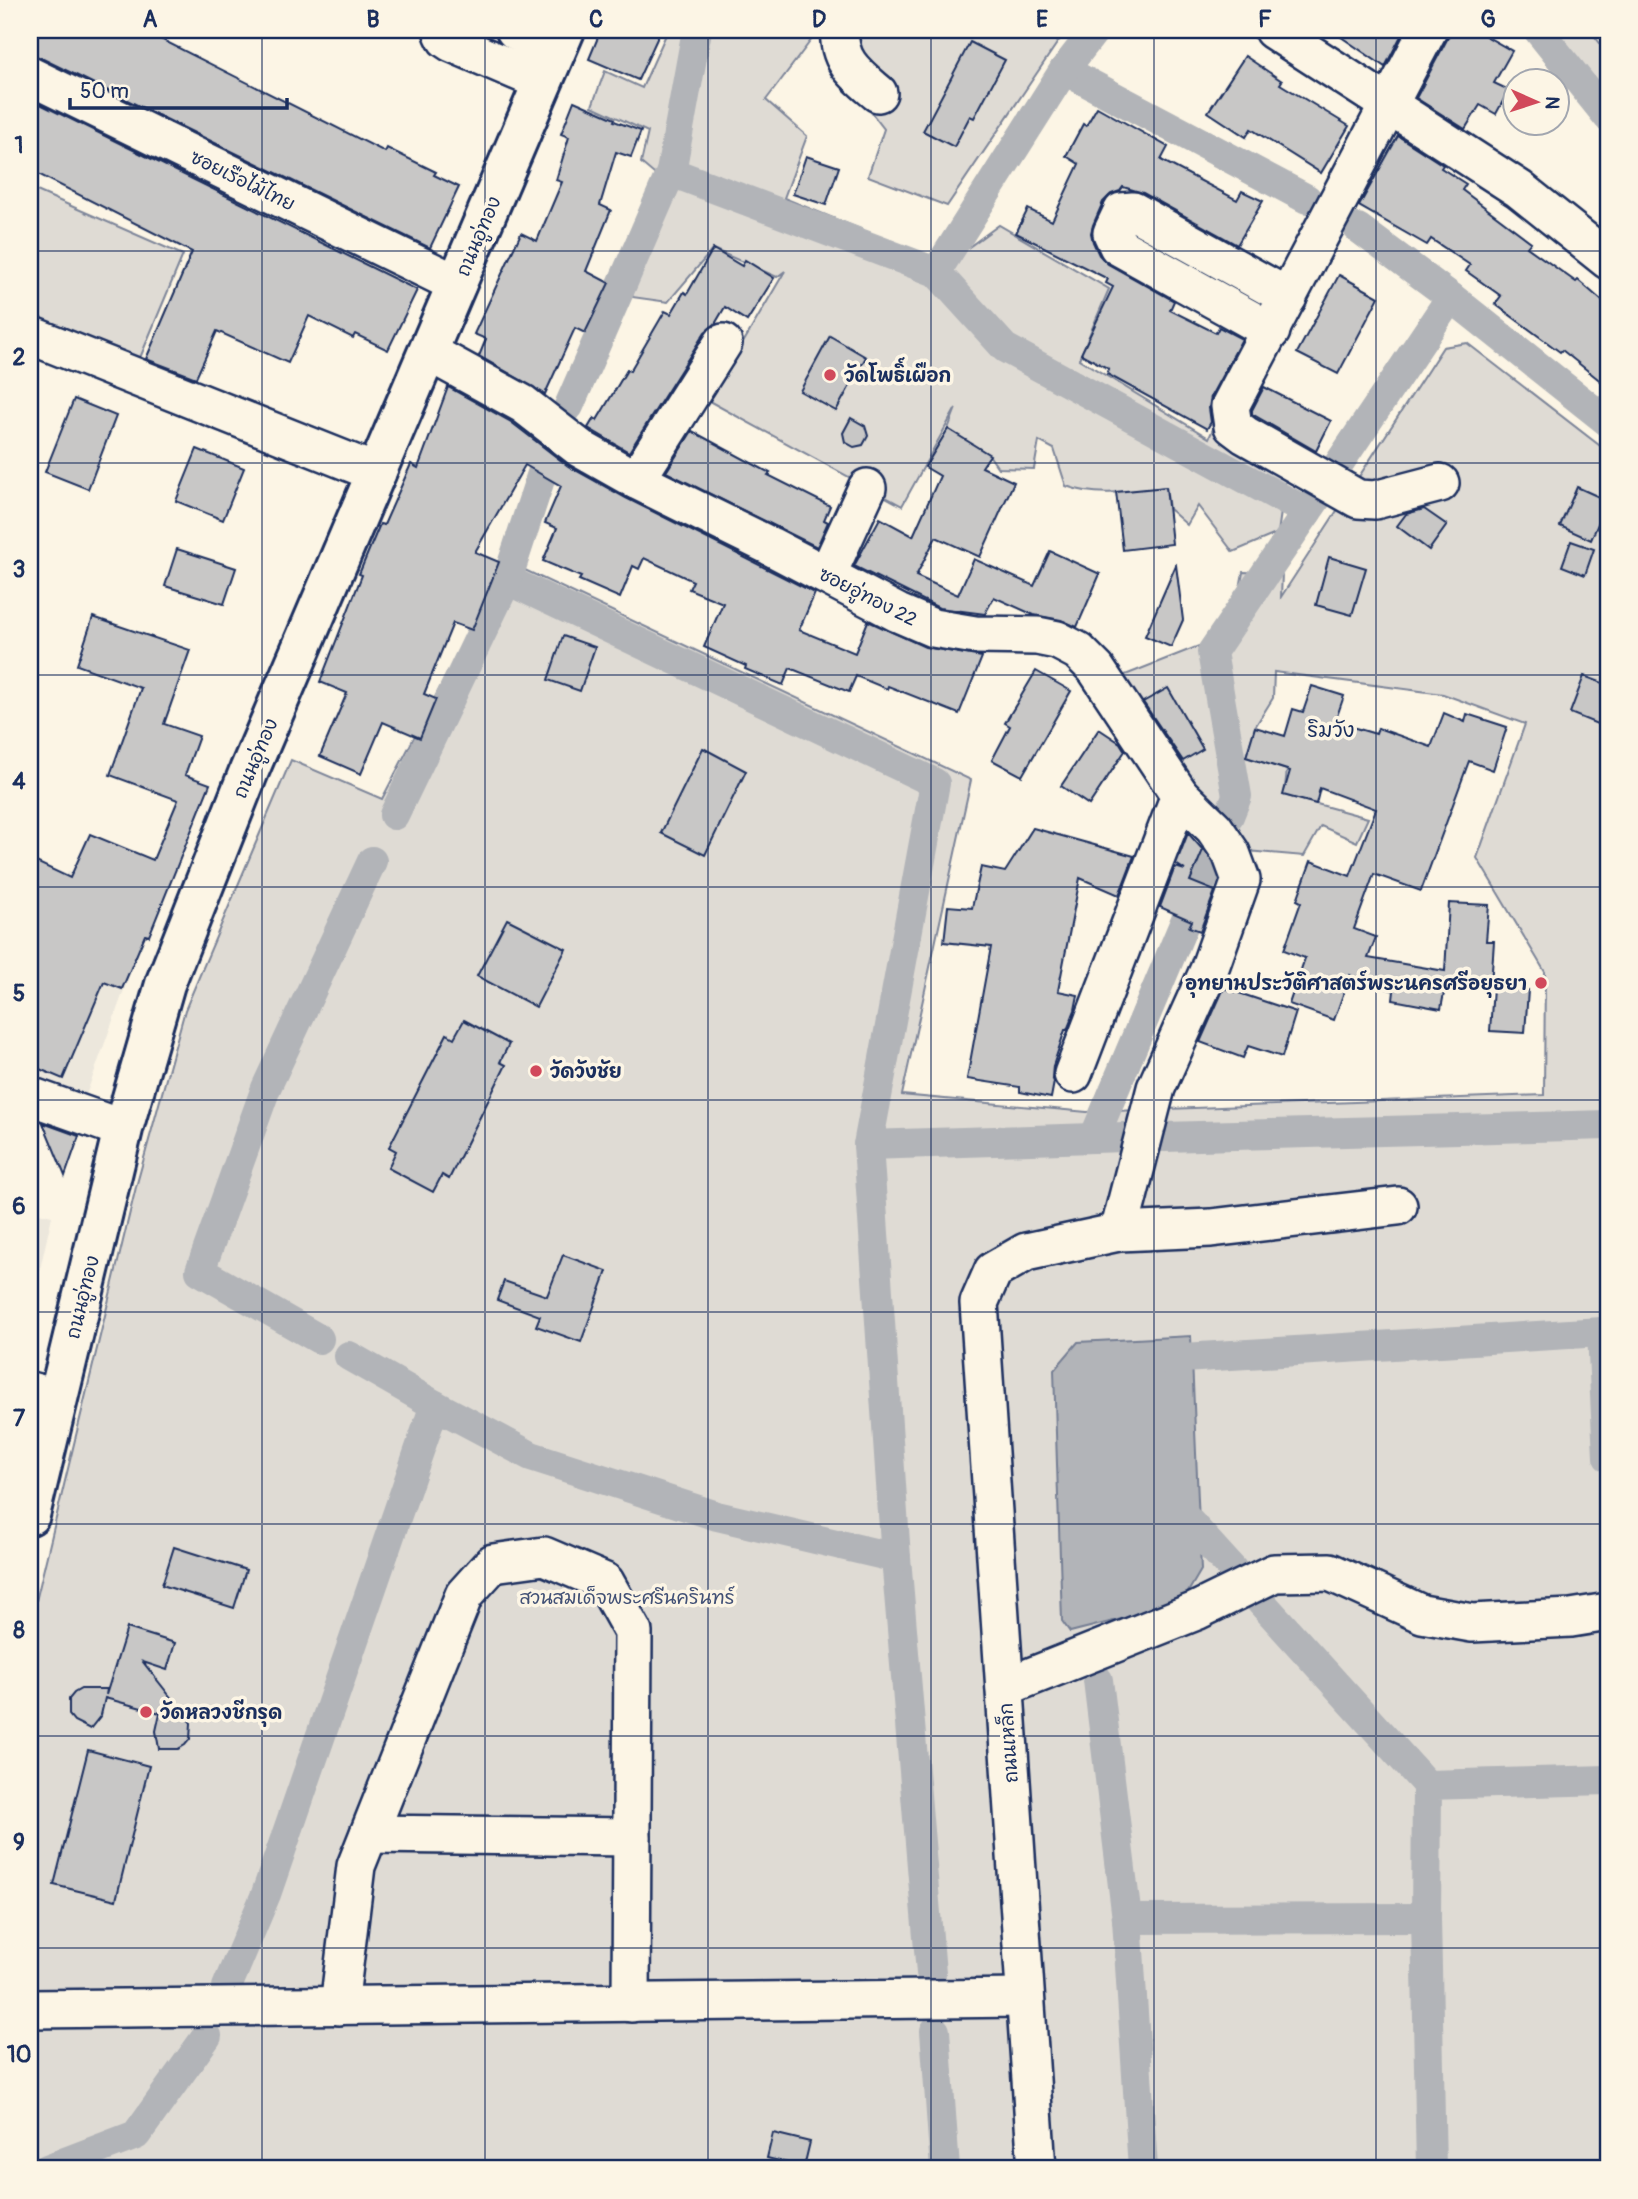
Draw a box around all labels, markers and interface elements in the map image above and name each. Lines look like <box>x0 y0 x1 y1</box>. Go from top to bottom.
text: A <box>143 5 158 34</box>
text: B <box>366 5 380 34</box>
text: C <box>589 5 603 34</box>
text: D <box>812 5 826 34</box>
text: E <box>1036 5 1048 34</box>
text: F <box>1258 5 1272 34</box>
text: G <box>1480 5 1496 34</box>
scale bar <box>70 66 287 110</box>
north arrow <box>1502 66 1572 136</box>
text: 50 m <box>80 78 129 105</box>
text: N <box>1540 96 1564 110</box>
text: 1 <box>15 131 24 160</box>
street label: ซอยเรือไม้ไทย <box>186 144 299 217</box>
street label: ถนนอู่ทอง <box>451 193 508 281</box>
text: 2 <box>13 343 26 372</box>
place label: วัดโพธิ์เผือก <box>844 357 951 388</box>
marker: วัดโพธิ์เผือก <box>822 367 838 383</box>
text: 3 <box>13 555 25 584</box>
street label: ซอยอู่ทอง 22 <box>814 562 921 634</box>
street label: ถนนอู่ทอง <box>228 715 285 803</box>
district label: ริมวัง <box>1307 717 1355 744</box>
text: 4 <box>12 767 26 796</box>
place label: อุทยานประวัติศาสตร์พระนครศรีอยุธยา <box>1185 970 1527 998</box>
marker: อุทยานประวัติศาสตร์พระนครศรีอยุธยา <box>1533 975 1549 991</box>
text: 5 <box>13 979 25 1008</box>
place label: วัดวังชัย <box>550 1059 622 1084</box>
marker: วัดวังชัย <box>528 1063 544 1079</box>
text: 6 <box>12 1192 26 1221</box>
street label: ถนนอู่ทอง <box>61 1253 107 1342</box>
text: 7 <box>13 1404 26 1433</box>
park label: สวนสมเด็จพระศรีนครินทร์ <box>519 1585 735 1610</box>
text: 8 <box>13 1616 25 1645</box>
place label: วัดหลวงชีกรุด <box>160 1699 282 1727</box>
street label: ถนนเหล็ก <box>993 1702 1024 1784</box>
marker: วัดหลวงชีกรุด <box>138 1704 154 1720</box>
text: 9 <box>13 1828 25 1857</box>
text: 10 <box>7 2040 31 2069</box>

